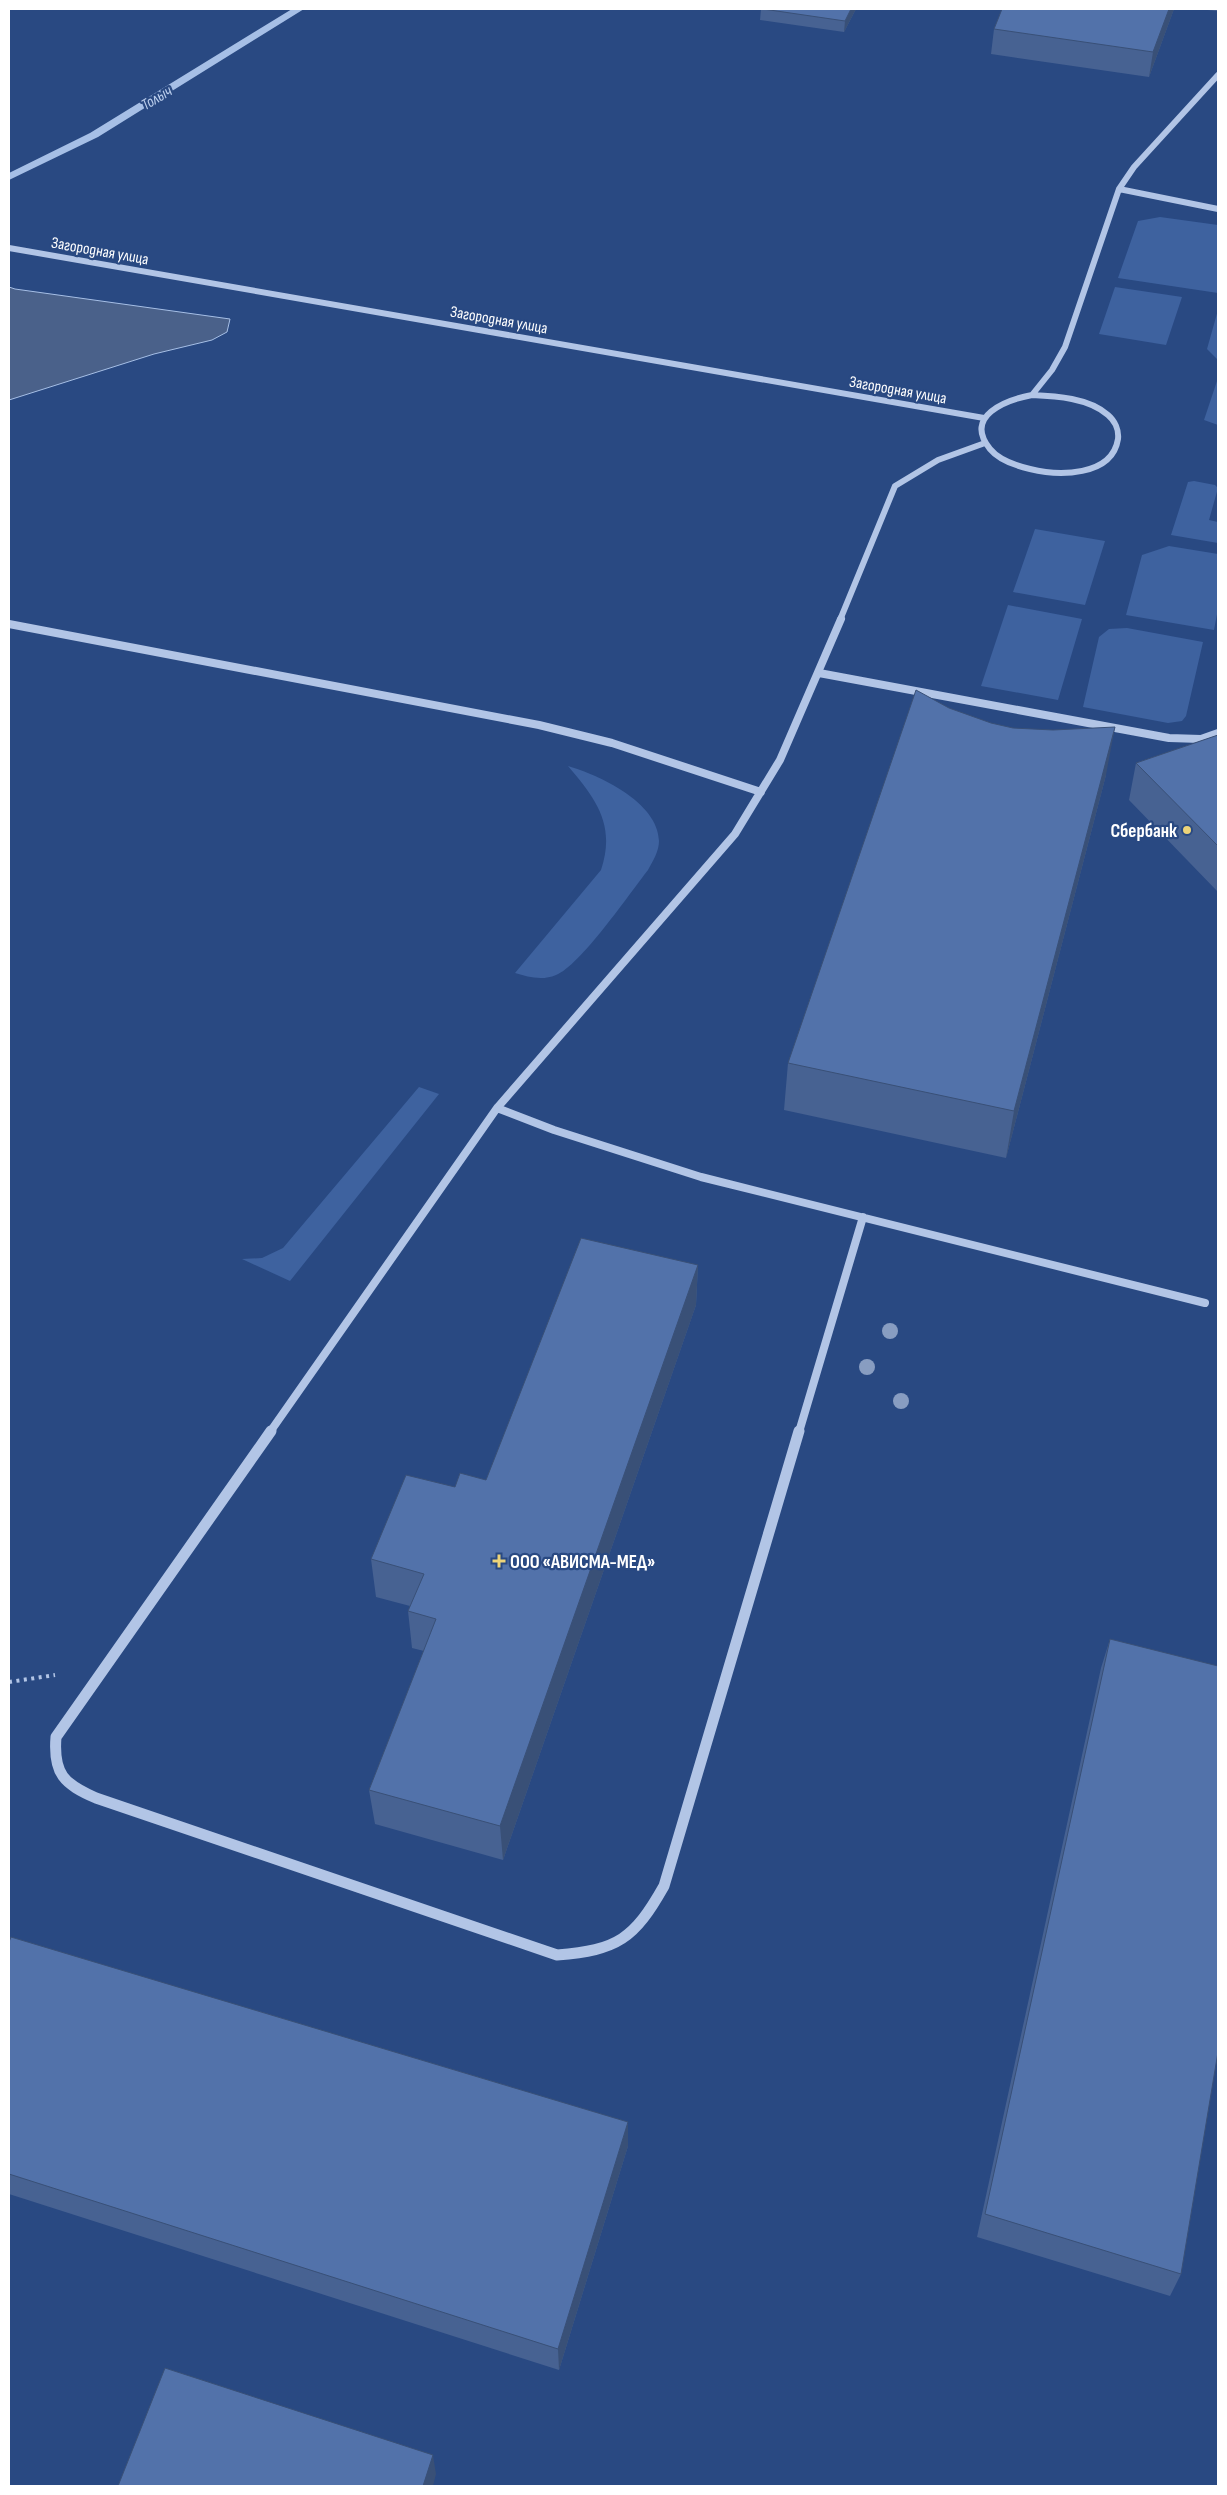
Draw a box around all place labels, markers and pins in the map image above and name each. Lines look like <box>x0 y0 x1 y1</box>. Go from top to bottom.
place label: Сбербанк <box>1110 820 1177 843</box>
marker: Сбербанк <box>1181 824 1193 836</box>
place label: ООО «АВИСМА-МЕД» <box>510 1551 655 1574</box>
marker: ООО «АВИСМА-МЕД» <box>492 1554 506 1568</box>

